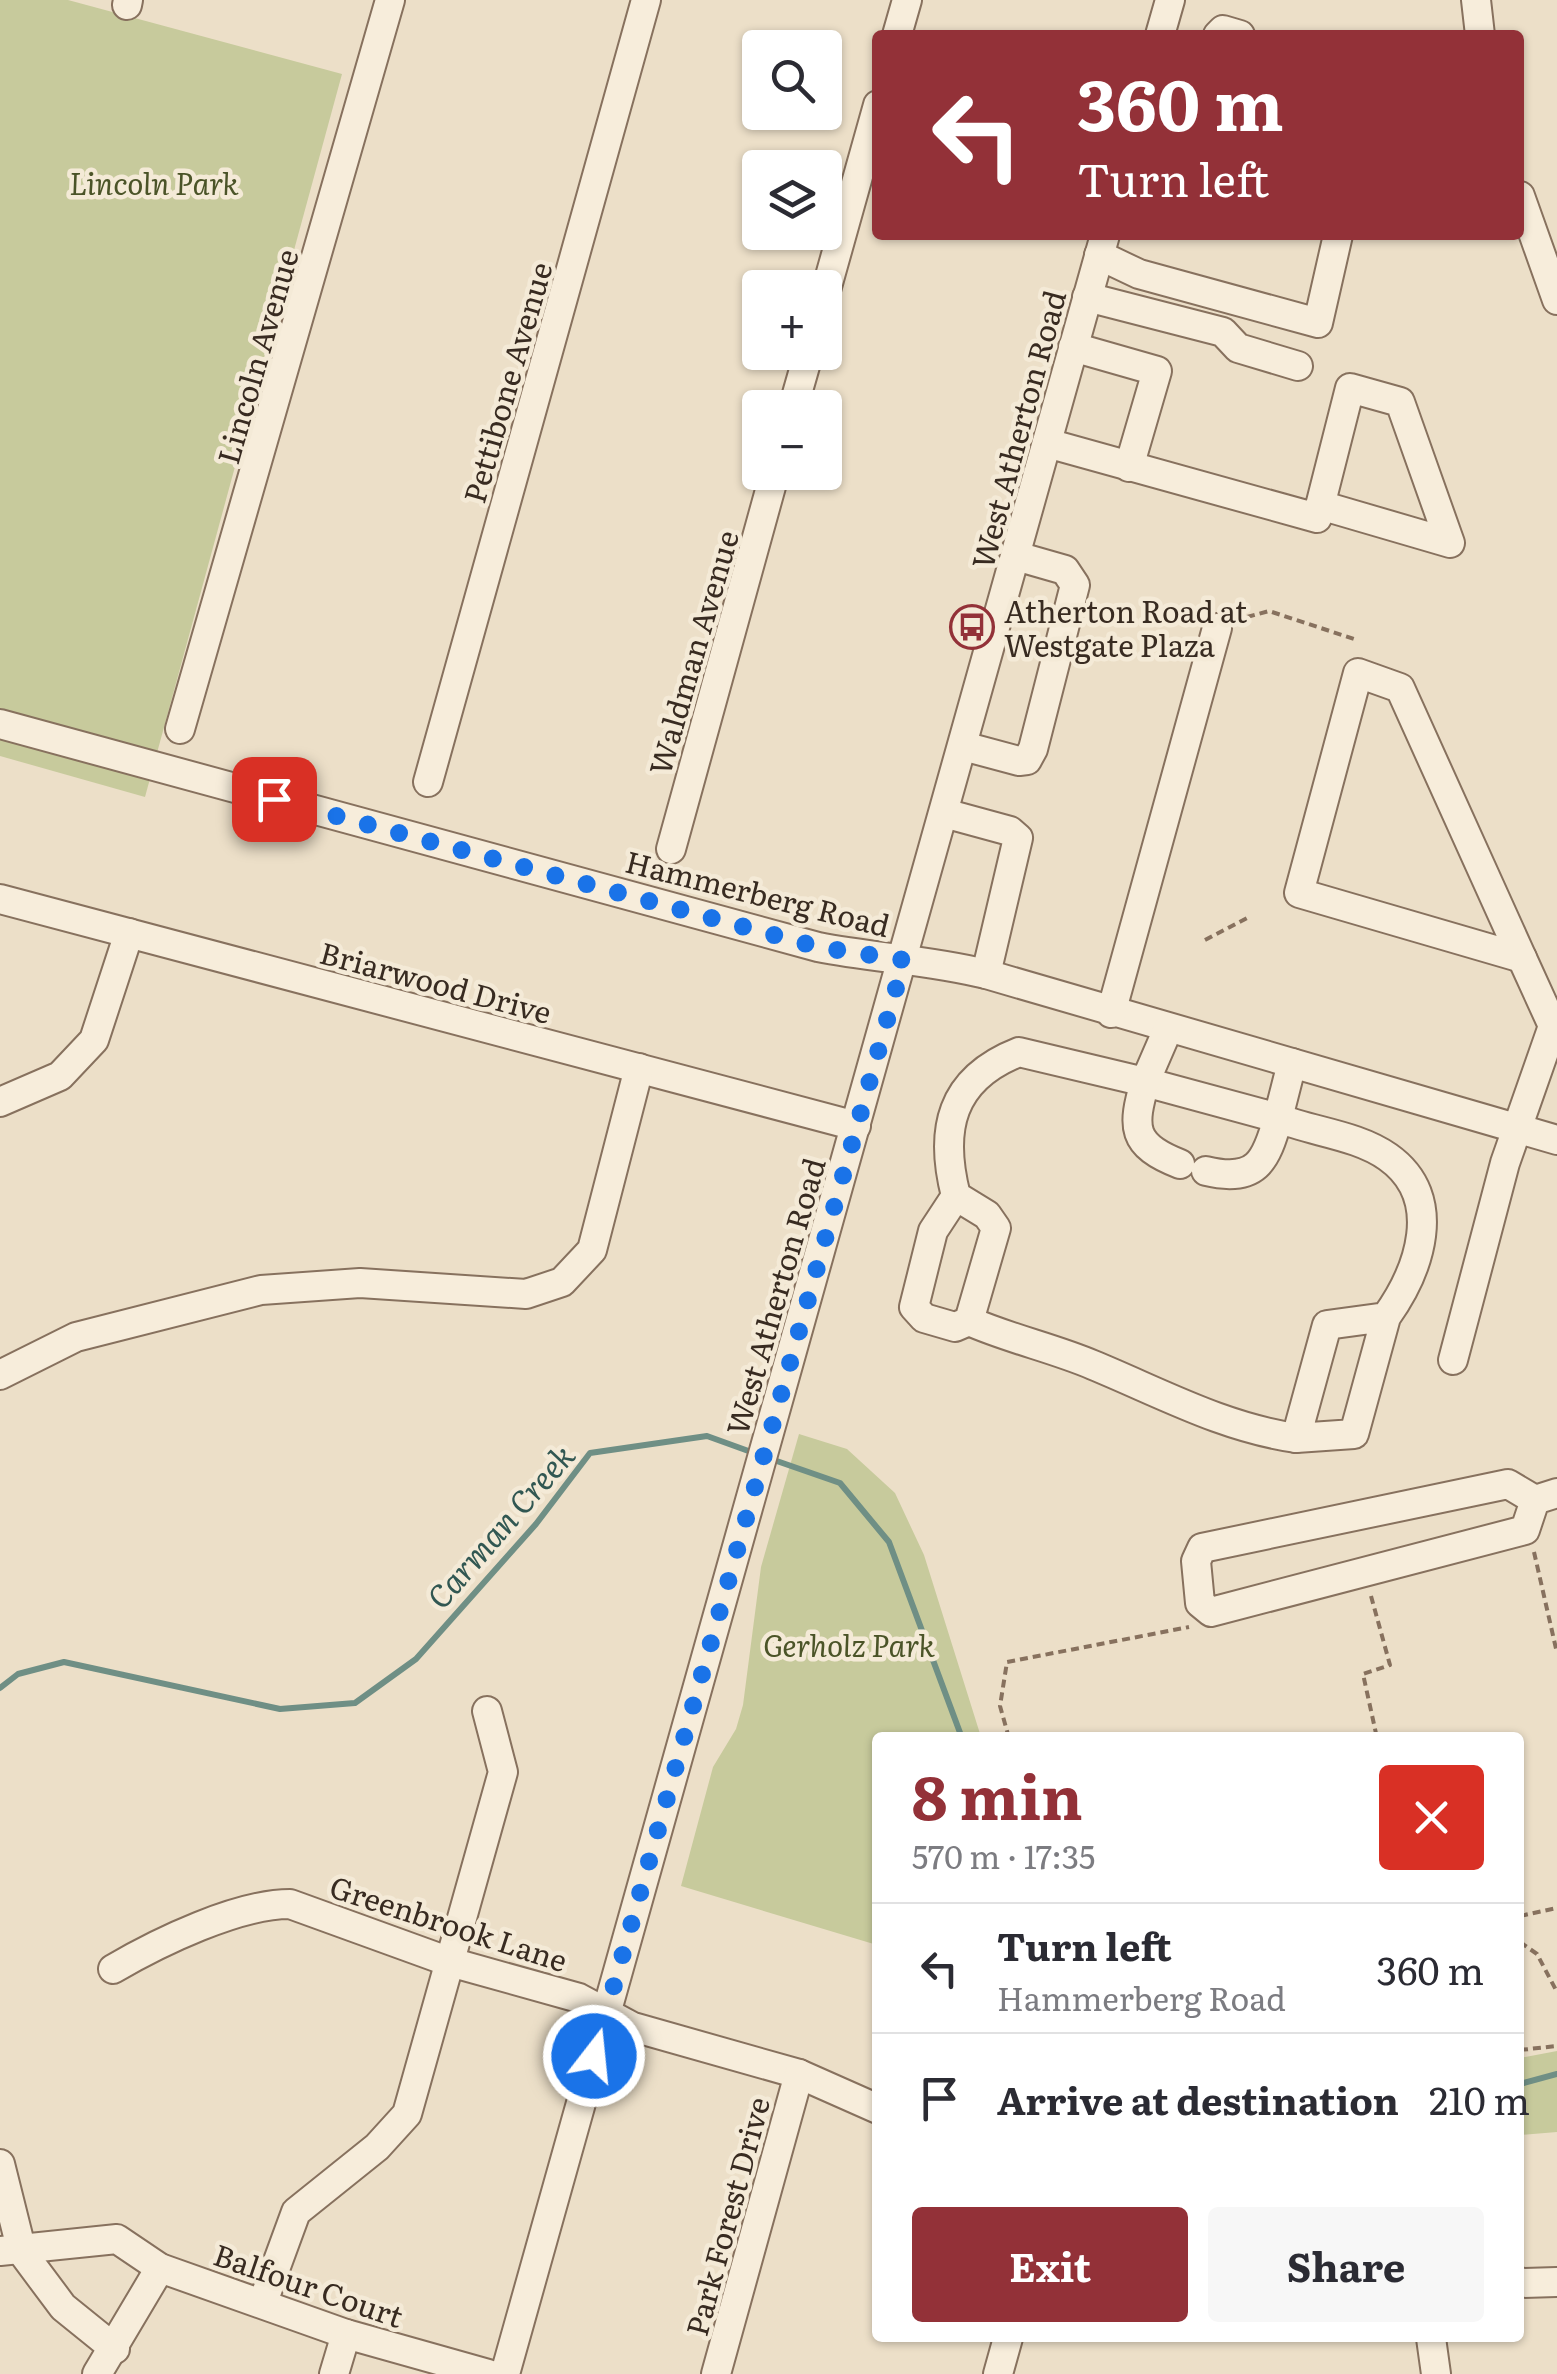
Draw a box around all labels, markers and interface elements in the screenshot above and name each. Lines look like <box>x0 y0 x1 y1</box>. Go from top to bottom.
map controls <box>742 30 842 490</box>
button: search <box>742 30 842 130</box>
text: 360 m <box>1077 49 1284 153</box>
icon: left <box>912 70 1042 200</box>
text: Turn left <box>1077 144 1269 211</box>
button: layers <box>742 150 842 250</box>
park label: Lincoln Park <box>69 160 239 204</box>
street label: Lincoln Avenue <box>204 243 308 469</box>
street label: Pettibone Avenue <box>451 256 561 508</box>
button: + <box>742 270 842 370</box>
street label: West Atherton Road <box>959 285 1075 573</box>
button: − <box>742 390 842 490</box>
street label: Waldman Avenue <box>636 525 748 779</box>
place label: Atherton Road at Westgate Plaza <box>1004 588 1247 666</box>
bus stop icon: Atherton Road at Westgate Plaza <box>949 604 995 650</box>
pin <box>232 757 317 842</box>
icon: arrive <box>247 772 302 827</box>
street label: Hammerberg Road <box>621 838 895 946</box>
street label: Briarwood Drive <box>315 929 557 1033</box>
street label: West Atherton Road <box>713 1152 835 1440</box>
water label: Carman Creek <box>414 1432 585 1618</box>
park label: Gerholz Park <box>763 1622 935 1666</box>
text: 8 min <box>912 1749 1083 1838</box>
button: close <box>1379 1765 1484 1870</box>
text: 570 m · 17:35 <box>912 1831 1095 1879</box>
street label: Greenbrook Lane <box>325 1863 573 1981</box>
text: Turn left <box>997 1916 1172 1973</box>
text: 360 m <box>1377 1940 1484 1997</box>
icon: left <box>912 1941 967 1996</box>
text: Hammerberg Road <box>997 1973 1286 2021</box>
position arrow <box>542 2004 646 2108</box>
text: Arrive at destination <box>997 2070 1399 2127</box>
text: 210 m <box>1429 2070 1530 2127</box>
icon: arrive <box>912 2071 967 2126</box>
street label: Park Forest Drive <box>673 2092 779 2340</box>
button: Exit <box>912 2207 1188 2322</box>
button: Share <box>1208 2207 1484 2322</box>
street label: Balfour Court <box>208 2231 410 2337</box>

